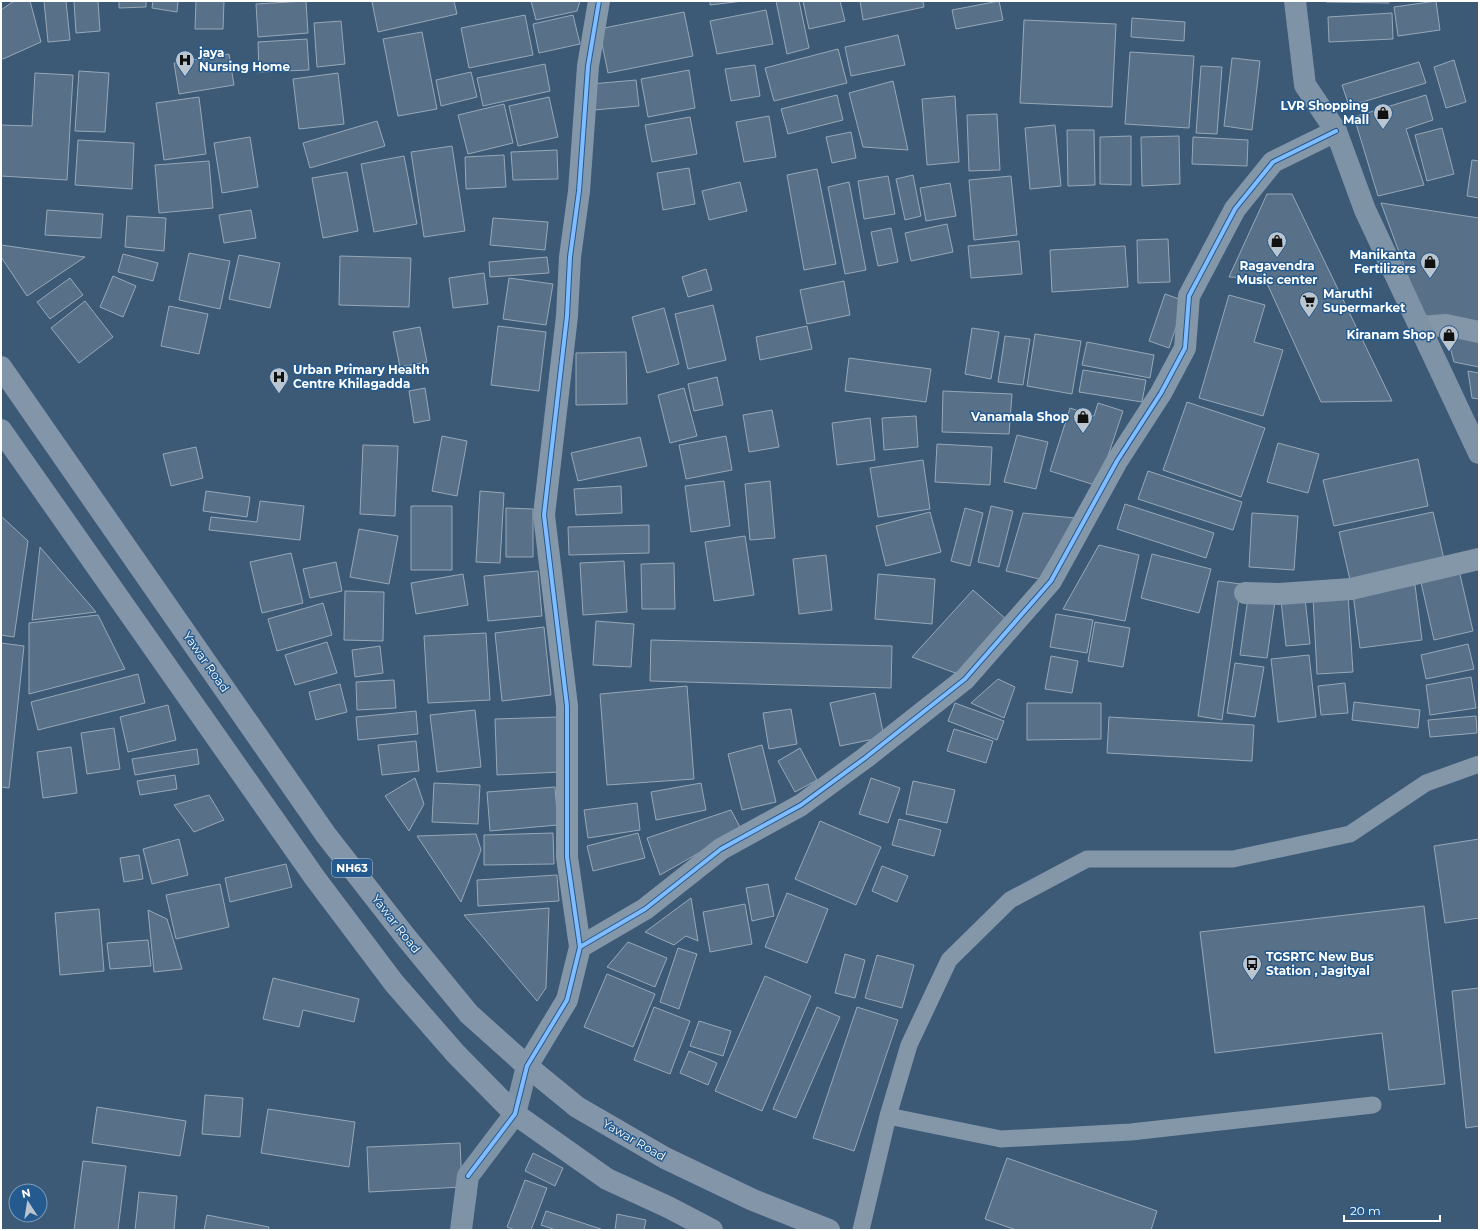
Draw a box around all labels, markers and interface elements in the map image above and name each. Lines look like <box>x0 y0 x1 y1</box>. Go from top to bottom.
place label: jaya Nursing Home <box>197 45 290 74</box>
hospital icon: jaya Nursing Home <box>174 49 196 77</box>
place label: LVR Shopping Mall <box>1281 98 1369 127</box>
shop icon: LVR Shopping Mall <box>1372 102 1394 130</box>
shop icon: Ragavendra Music center <box>1266 230 1288 258</box>
place label: Manikanta Fertilizers <box>1349 247 1417 276</box>
shop icon: Manikanta Fertilizers <box>1419 251 1441 279</box>
place label: Ragavendra Music center <box>1237 258 1317 287</box>
place label: Maruthi Supermarket <box>1323 286 1406 315</box>
supermarket icon: Maruthi Supermarket <box>1298 290 1320 318</box>
shop icon: Kiranam Shop <box>1438 324 1460 352</box>
place label: Kiranam Shop <box>1347 327 1435 342</box>
place label: Urban Primary Health Centre Khilagadda <box>293 362 430 391</box>
hospital icon: Urban Primary Health Centre Khilagadda <box>268 366 290 394</box>
shop icon: Vanamala Shop <box>1072 406 1094 434</box>
place label: Vanamala Shop <box>970 409 1069 424</box>
street label: Yawar Road <box>180 629 233 695</box>
road number: NH63 <box>332 859 372 877</box>
street label: Yawar Road <box>369 891 424 956</box>
place label: TGSRTC New Bus Station , Jagityal <box>1266 949 1374 978</box>
bus stop icon: TGSRTC New Bus Station , Jagityal <box>1241 953 1263 981</box>
street label: Yawar Road <box>600 1115 669 1164</box>
north arrow <box>8 1183 48 1223</box>
text: N <box>20 1185 32 1201</box>
scale bar <box>1344 1197 1440 1223</box>
text: 20 m <box>1350 1203 1381 1218</box>

